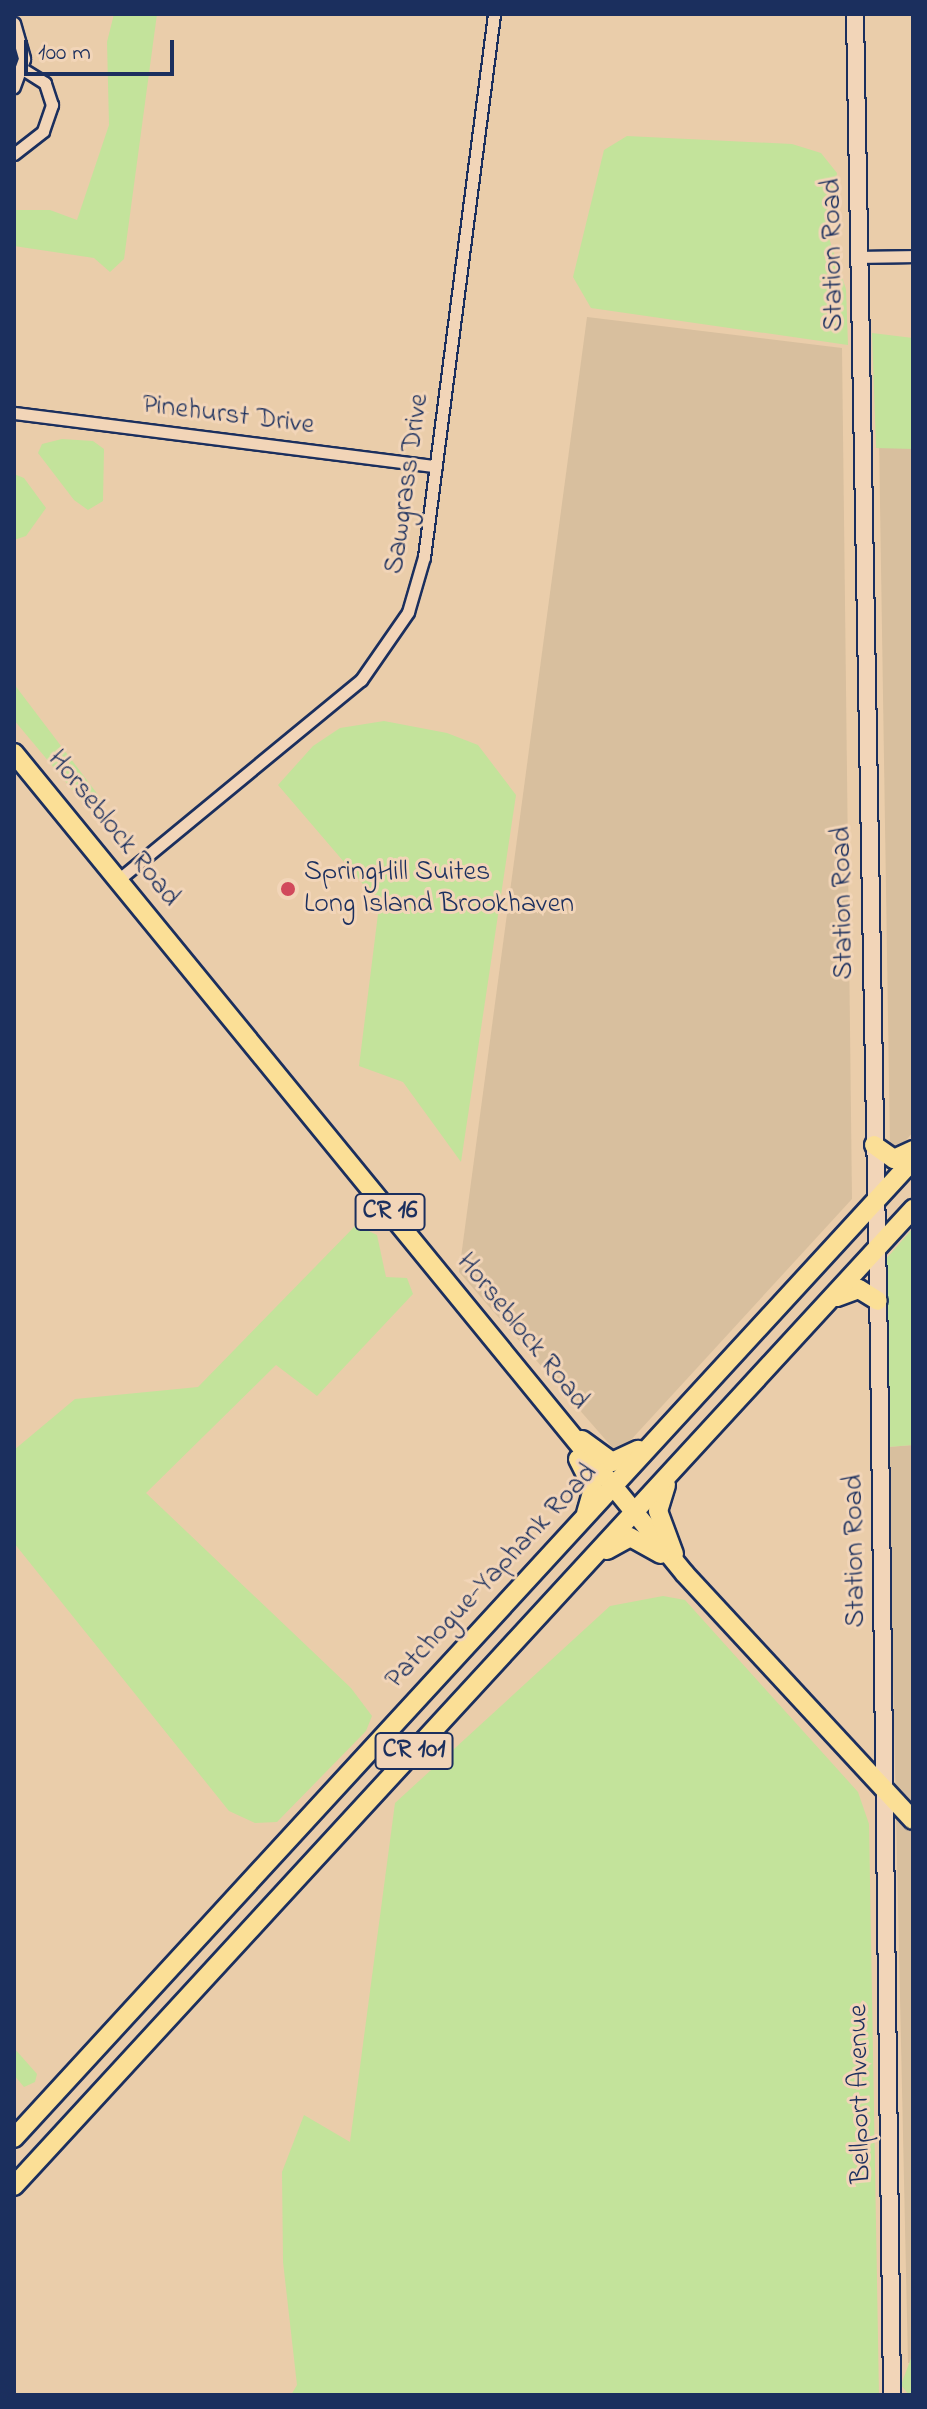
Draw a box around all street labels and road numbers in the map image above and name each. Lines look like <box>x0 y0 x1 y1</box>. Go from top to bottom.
street label: Station Road <box>816 178 852 332</box>
street label: Pinehurst Drive <box>140 389 316 443</box>
street label: Sawgrass Drive <box>379 392 437 576</box>
street label: Horseblock Road <box>39 744 187 914</box>
street label: Station Road <box>826 826 862 980</box>
road number: CR 16 <box>354 1190 426 1234</box>
street label: Horseblock Road <box>448 1247 596 1417</box>
street label: Patchogue-Yaphank Road <box>379 1457 605 1697</box>
street label: Station Road <box>838 1474 874 1628</box>
road number: CR 101 <box>374 1729 454 1773</box>
street label: Bellport Avenue <box>843 2004 879 2184</box>

